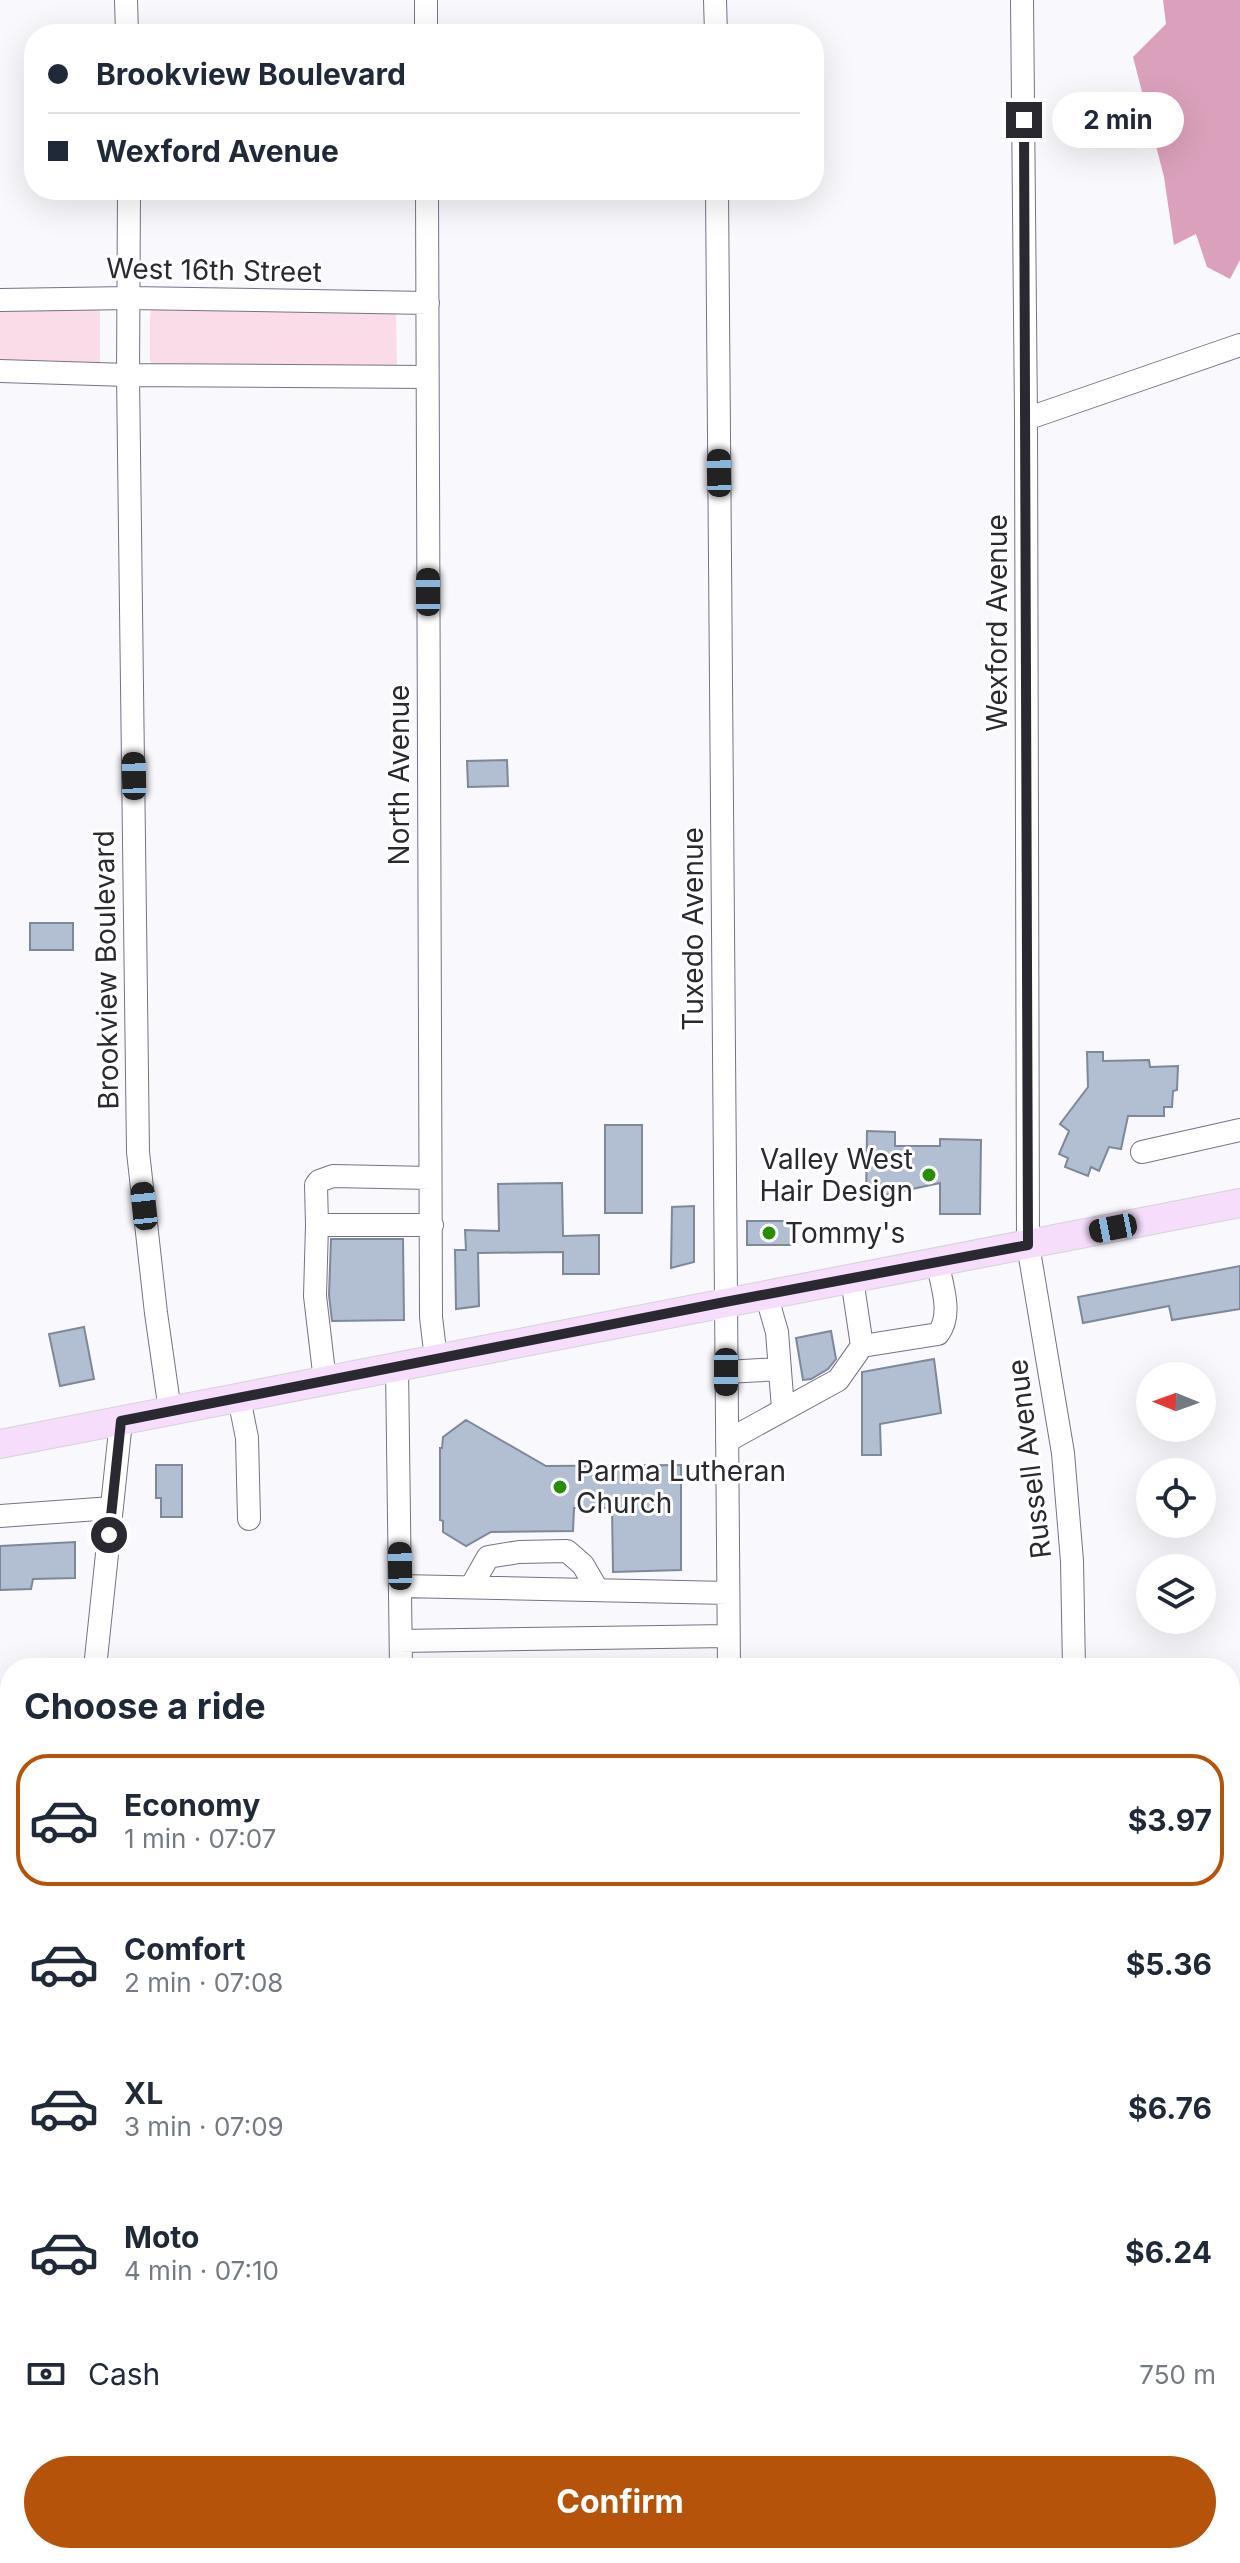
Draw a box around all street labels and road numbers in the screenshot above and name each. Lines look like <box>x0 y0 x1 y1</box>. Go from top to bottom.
street label: West 16th Street <box>106 251 322 289</box>
street label: Wexford Avenue <box>980 514 1014 732</box>
street label: North Avenue <box>382 685 416 865</box>
street label: Tuxedo Avenue <box>676 827 710 1031</box>
street label: Brookview Boulevard <box>87 830 125 1110</box>
street label: Russell Avenue <box>1000 1358 1058 1560</box>

